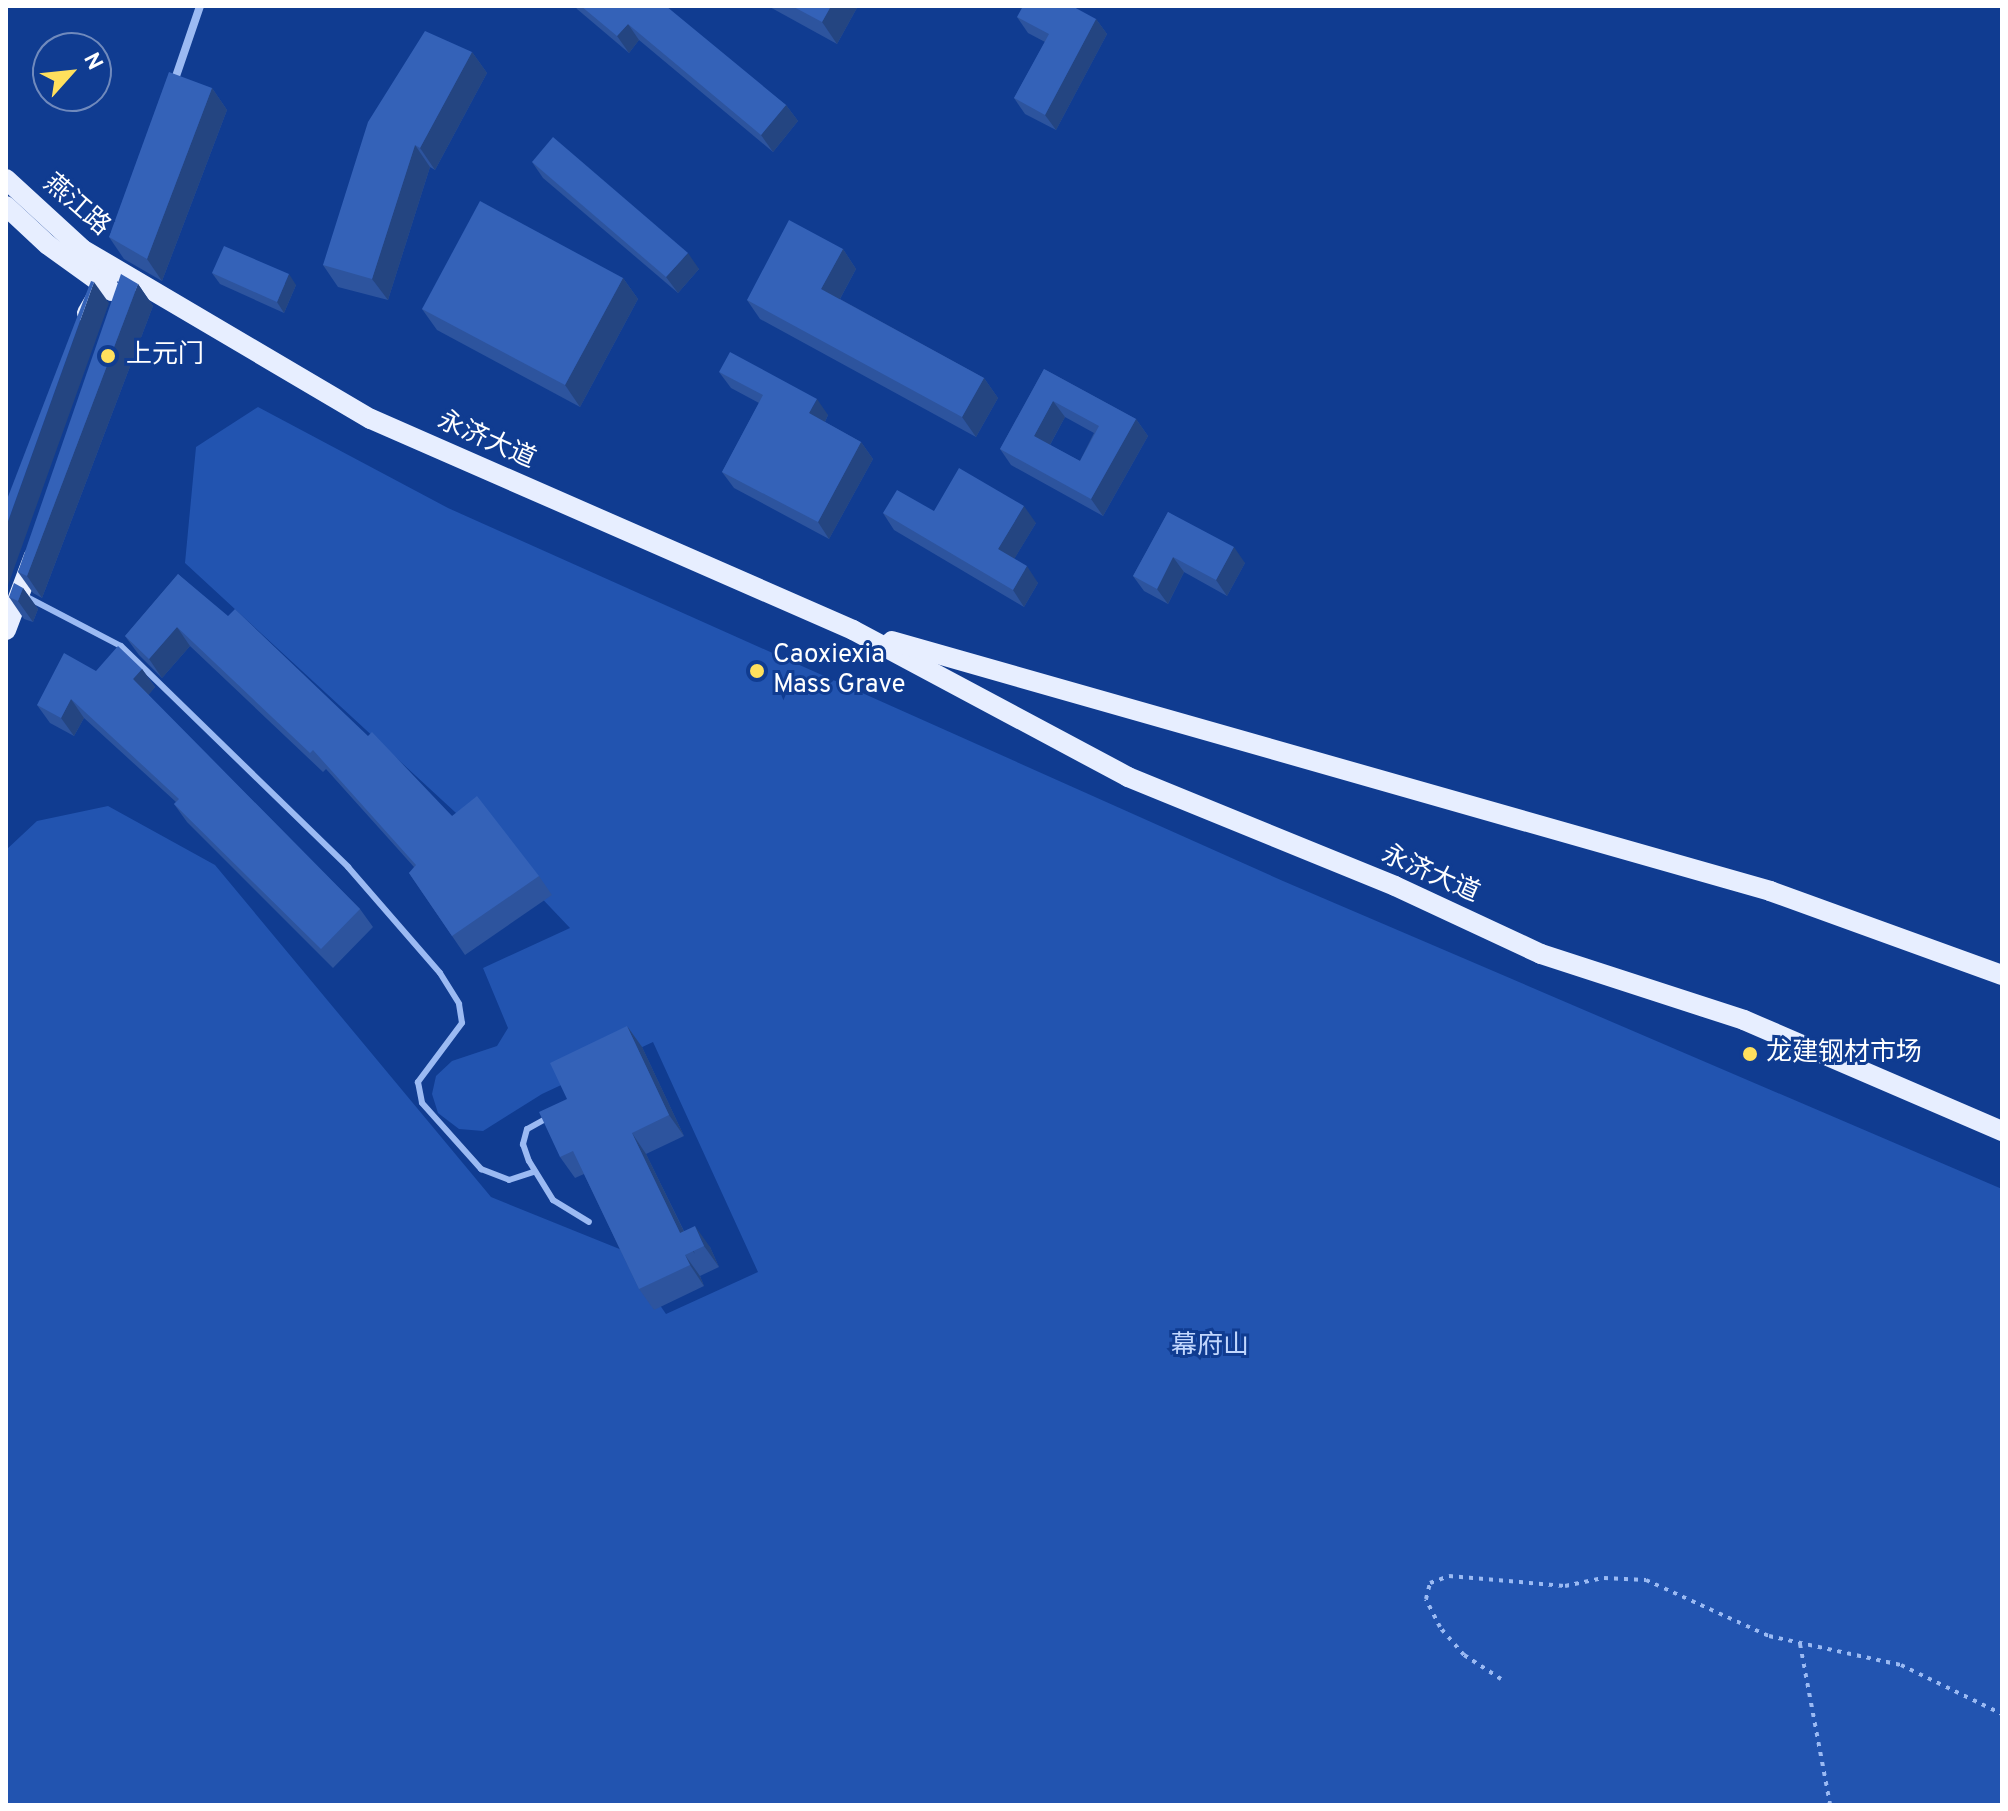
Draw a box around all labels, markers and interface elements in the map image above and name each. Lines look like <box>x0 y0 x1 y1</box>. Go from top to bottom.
north arrow <box>32 32 112 112</box>
text: N <box>76 49 108 75</box>
street label: 燕江路 <box>36 169 116 243</box>
place label: 上元门 <box>126 340 204 372</box>
marker: 上元门 <box>97 345 119 367</box>
street label: 永济大道 <box>432 406 540 476</box>
place label: Caoxiexia Mass Grave <box>773 640 906 702</box>
marker: Caoxiexia Mass Grave <box>748 662 766 680</box>
street label: 永济大道 <box>1376 840 1484 910</box>
place label: 龙建钢材市场 <box>1766 1038 1922 1070</box>
marker: 龙建钢材市场 <box>1741 1045 1759 1063</box>
park label: 幕府山 <box>1171 1331 1249 1363</box>

